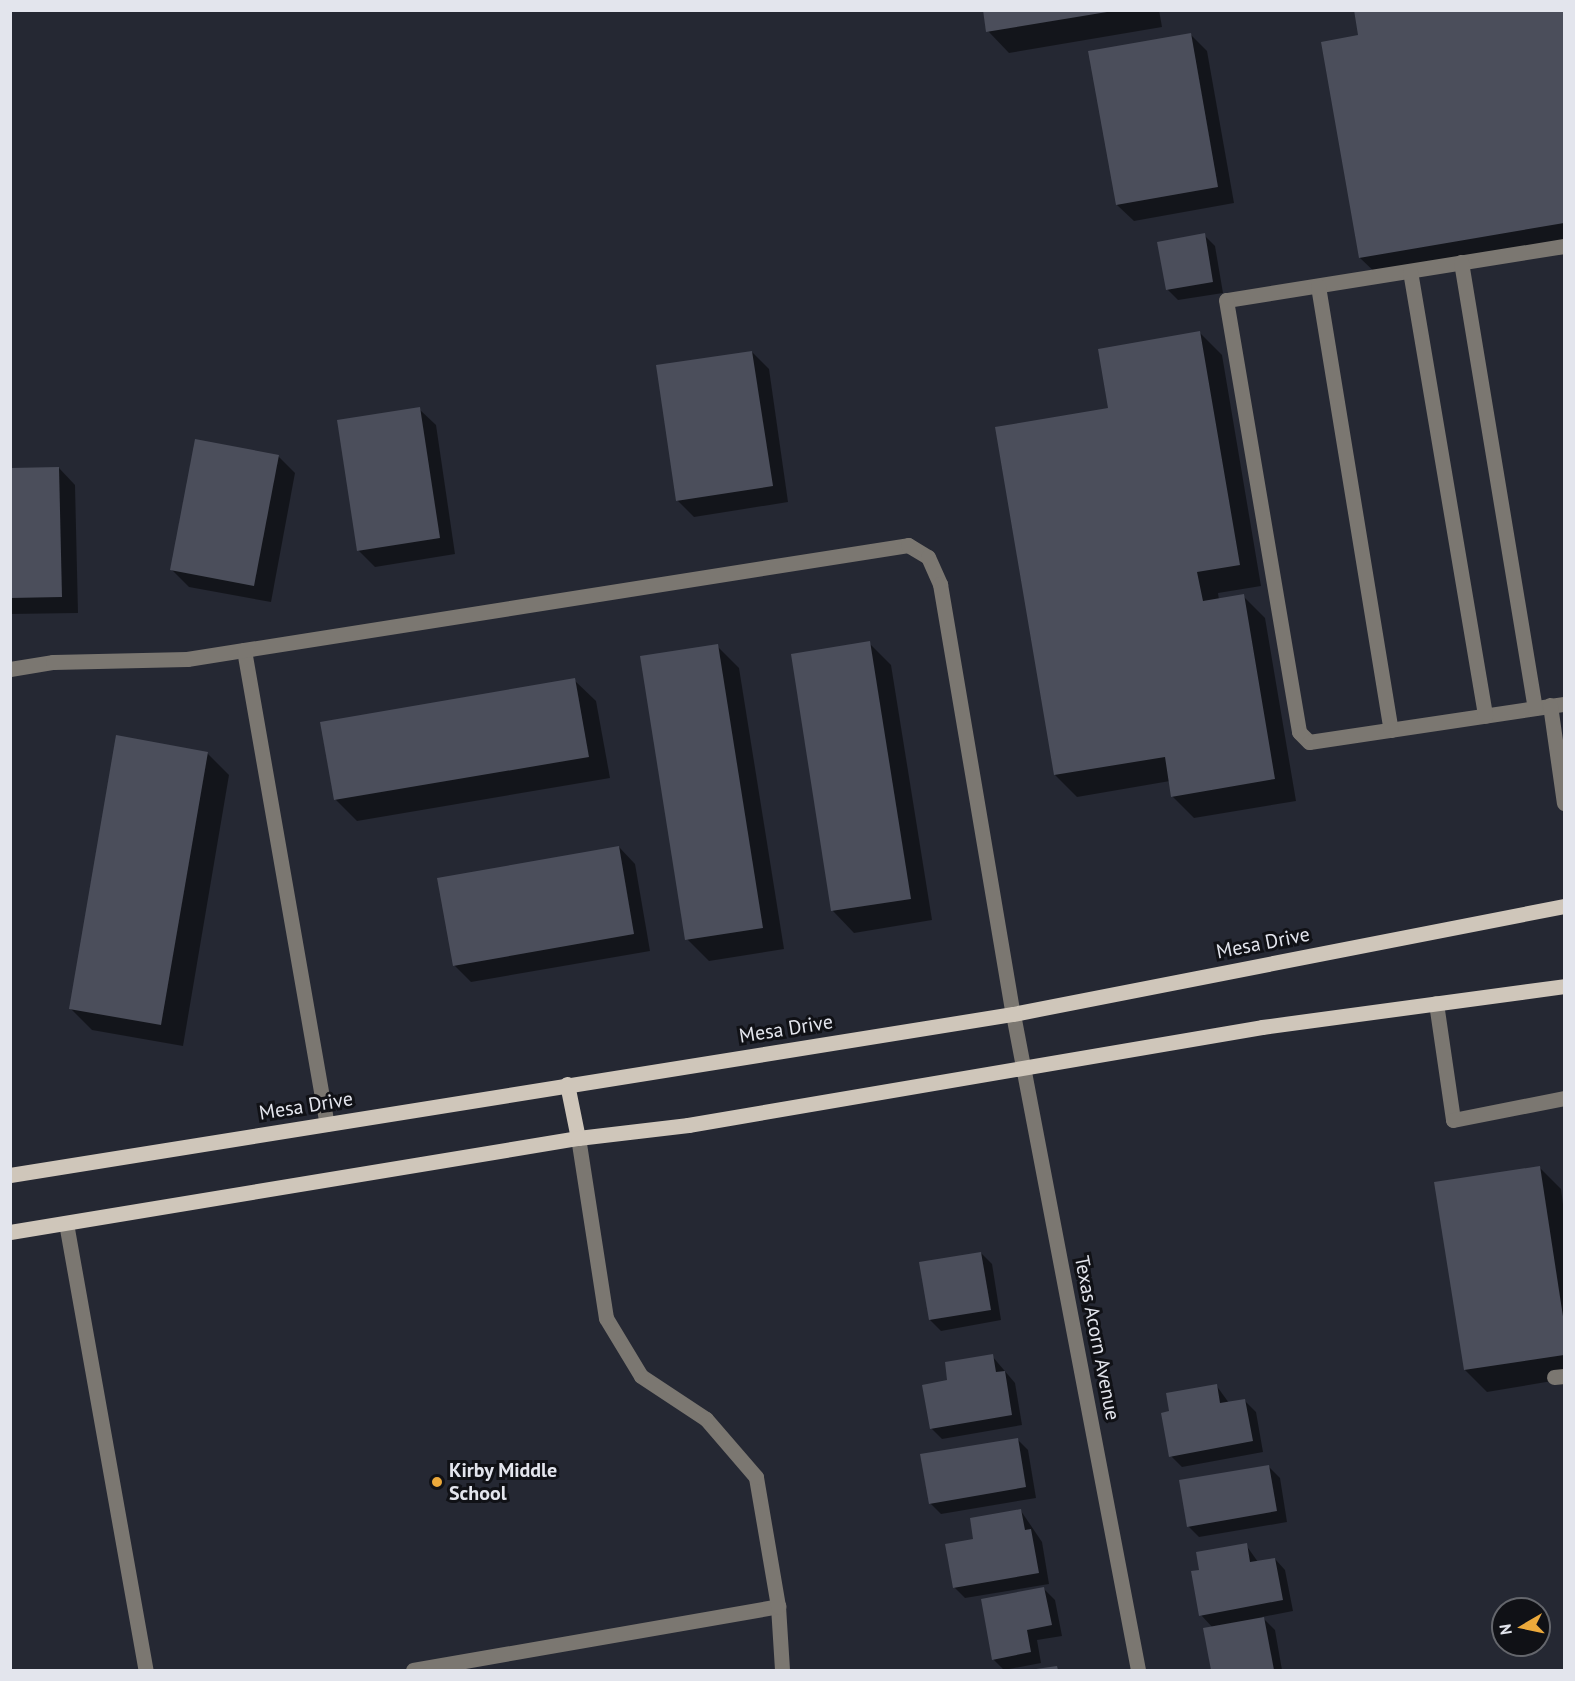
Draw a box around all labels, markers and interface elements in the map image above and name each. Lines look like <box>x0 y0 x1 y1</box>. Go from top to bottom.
street label: Mesa Drive <box>1214 922 1312 964</box>
street label: Mesa Drive <box>737 1010 835 1048</box>
street label: Mesa Drive <box>257 1087 355 1125</box>
street label: Texas Acorn Avenue <box>1069 1253 1125 1423</box>
place label: Kirby Middle School <box>449 1458 558 1505</box>
marker: Kirby Middle School <box>430 1475 444 1489</box>
north arrow <box>1491 1597 1551 1657</box>
text: N <box>1494 1623 1516 1636</box>

